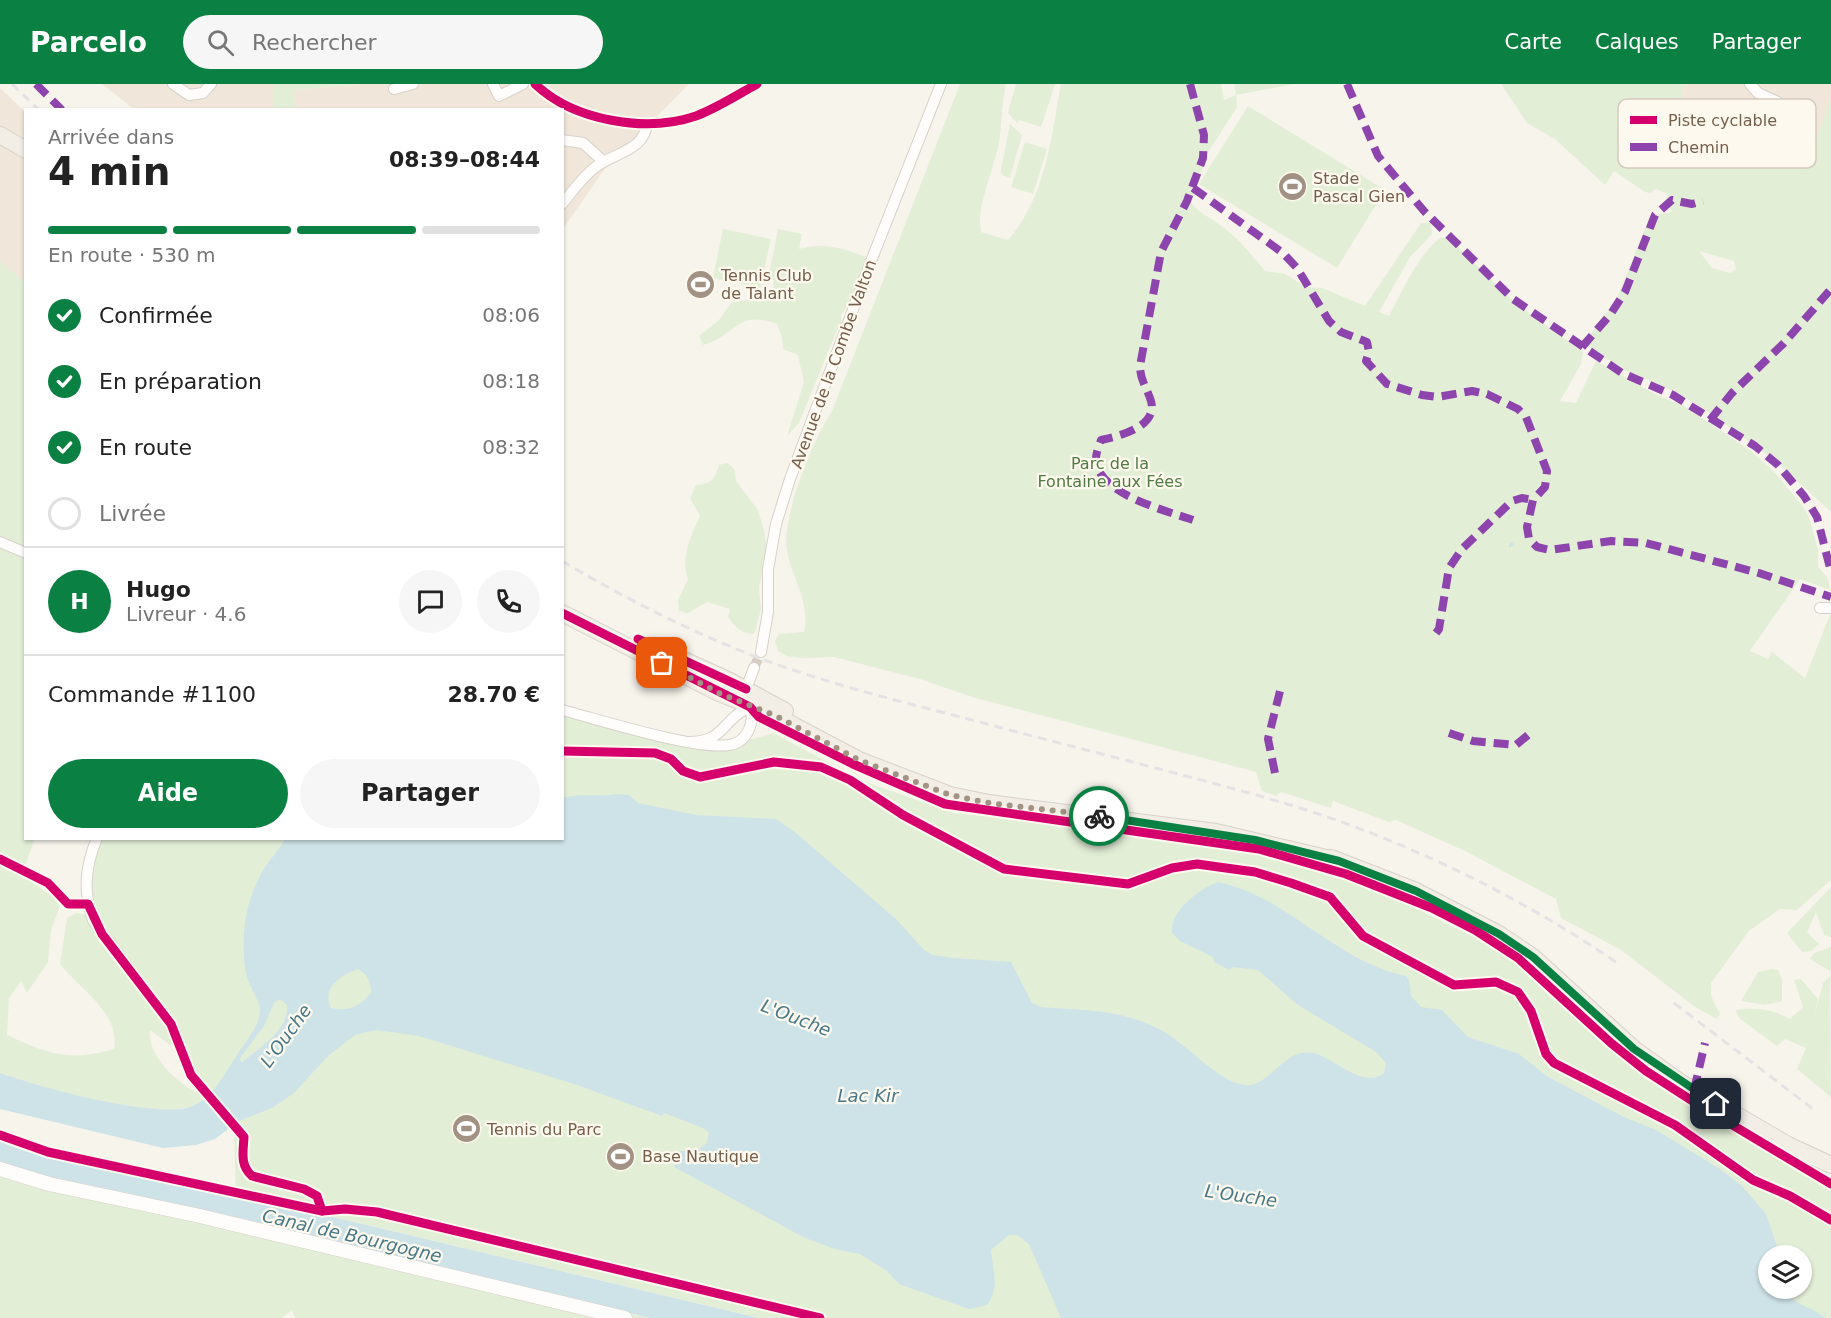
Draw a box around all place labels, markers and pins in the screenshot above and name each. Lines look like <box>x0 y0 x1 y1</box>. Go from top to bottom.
place label: Stade Pascal Gien <box>1313 169 1405 206</box>
sports icon: Stade Pascal Gien <box>1276 171 1308 203</box>
place label: Tennis Club de Talant <box>720 266 812 303</box>
sports icon: Tennis Club de Talant <box>684 268 716 300</box>
pin <box>636 637 687 688</box>
pin <box>1690 1078 1741 1129</box>
sports icon: Tennis du Parc <box>450 1113 482 1145</box>
place label: Tennis du Parc <box>486 1120 601 1139</box>
sports icon: Base Nautique <box>605 1140 637 1172</box>
place label: Base Nautique <box>642 1147 759 1166</box>

